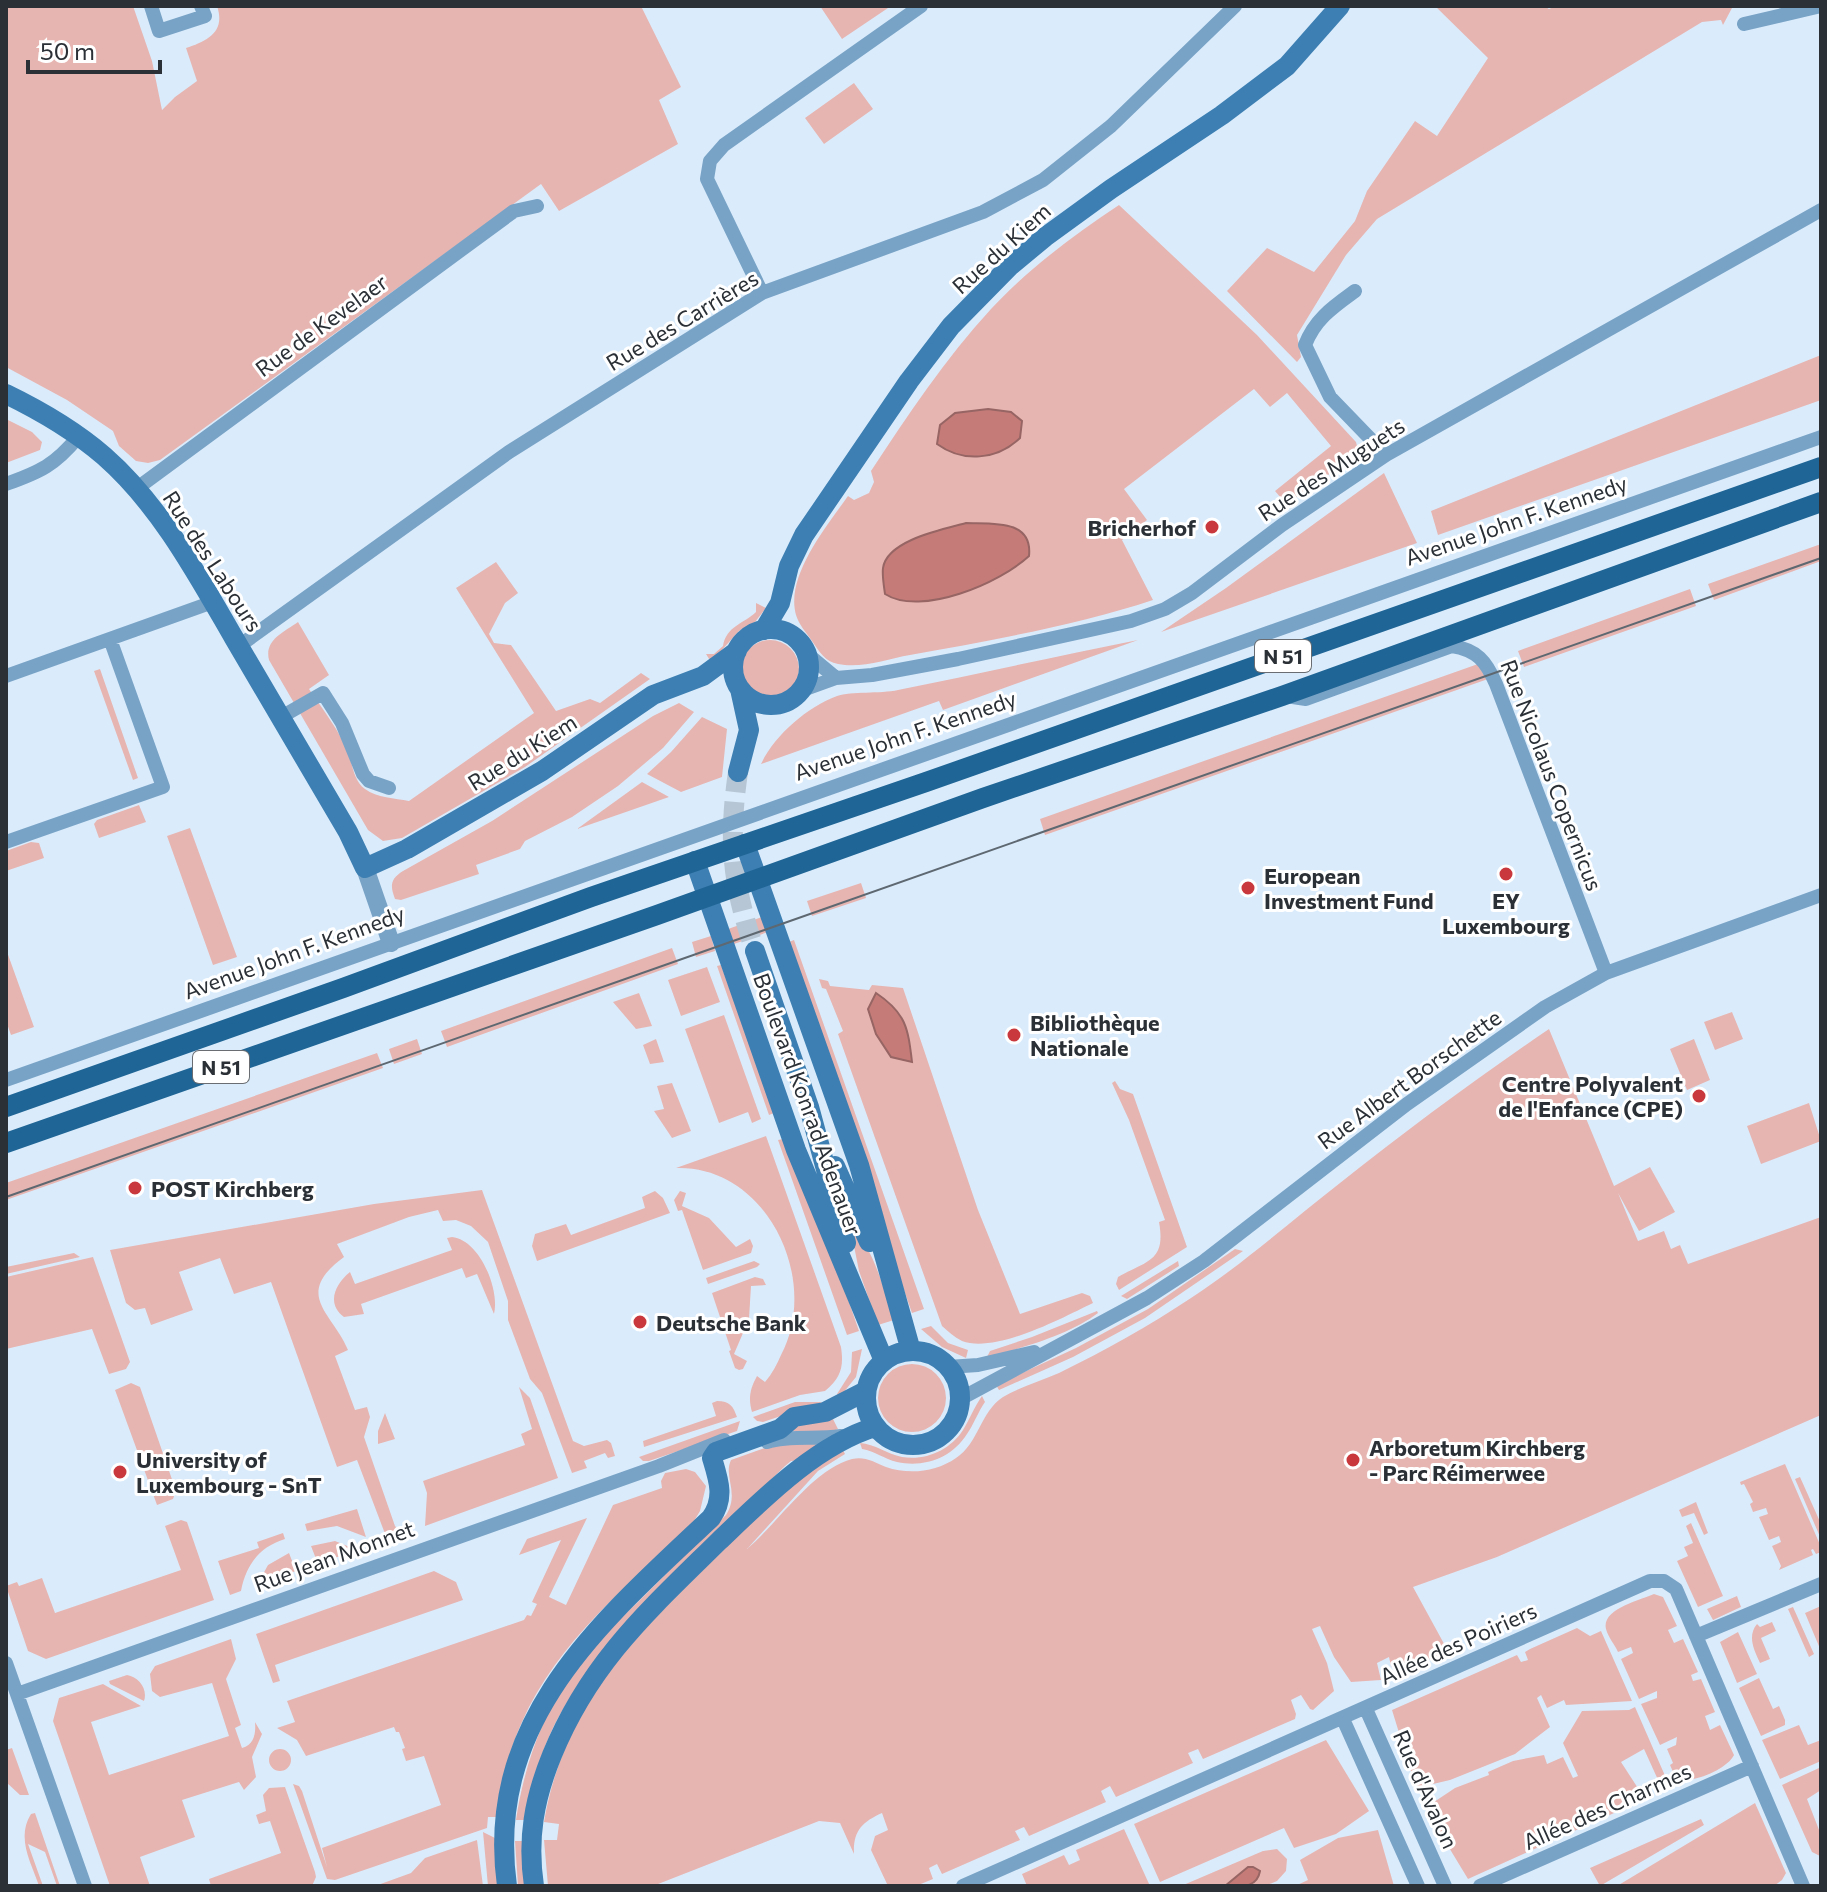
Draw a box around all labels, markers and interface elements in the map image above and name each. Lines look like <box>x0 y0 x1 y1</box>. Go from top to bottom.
scale bar <box>28 24 160 74</box>
text: 50 m <box>40 36 95 65</box>
street label: Rue du Kiem <box>946 197 1056 299</box>
street label: Rue des Carrières <box>601 264 763 376</box>
street label: Rue de Kevelaer <box>250 268 392 382</box>
street label: Rue des Muguets <box>1253 412 1409 526</box>
street label: Avenue John F. Kennedy <box>1401 469 1631 571</box>
street label: Rue des Labours <box>157 486 269 636</box>
place label: Bricherhof <box>1087 514 1197 541</box>
marker: Bricherhof <box>1203 518 1221 536</box>
road number: N 51 <box>1255 640 1311 672</box>
street label: Rue Nicolaus Copernicus <box>1495 655 1609 895</box>
street label: Avenue John F. Kennedy <box>790 684 1020 786</box>
street label: Rue du Kiem <box>463 708 581 796</box>
place label: European Investment Fund <box>1264 862 1434 914</box>
marker: EY Luxembourg <box>1497 865 1515 883</box>
marker: European Investment Fund <box>1239 879 1257 897</box>
place label: EY Luxembourg <box>1442 887 1570 939</box>
street label: Avenue John F. Kennedy <box>180 899 408 1005</box>
street label: Boulevard Konrad Adenauer <box>748 969 868 1239</box>
street label: Rue Albert Borschette <box>1312 1003 1506 1155</box>
place label: Bibliothèque Nationale <box>1030 1009 1160 1061</box>
marker: Bibliothèque Nationale <box>1005 1026 1023 1044</box>
road number: N 51 <box>193 1051 249 1083</box>
place label: Centre Polyvalent de l'Enfance (CPE) <box>1498 1070 1683 1122</box>
marker: Centre Polyvalent de l'Enfance (CPE) <box>1690 1087 1708 1105</box>
place label: POST Kirchberg <box>151 1175 314 1202</box>
marker: POST Kirchberg <box>126 1179 144 1197</box>
place label: Deutsche Bank <box>656 1309 807 1336</box>
marker: Deutsche Bank <box>631 1313 649 1331</box>
place label: Arboretum Kirchberg - Parc Réimerwee <box>1369 1434 1585 1486</box>
place label: University of Luxembourg - SnT <box>136 1446 322 1498</box>
marker: Arboretum Kirchberg - Parc Réimerwee <box>1344 1451 1362 1469</box>
marker: University of Luxembourg - SnT <box>111 1463 129 1481</box>
street label: Rue Jean Monnet <box>250 1514 418 1598</box>
street label: Allée des Poiriers <box>1375 1596 1541 1690</box>
street label: Rue d'Avalon <box>1388 1726 1464 1852</box>
street label: Allée des Charmes <box>1519 1757 1695 1855</box>

